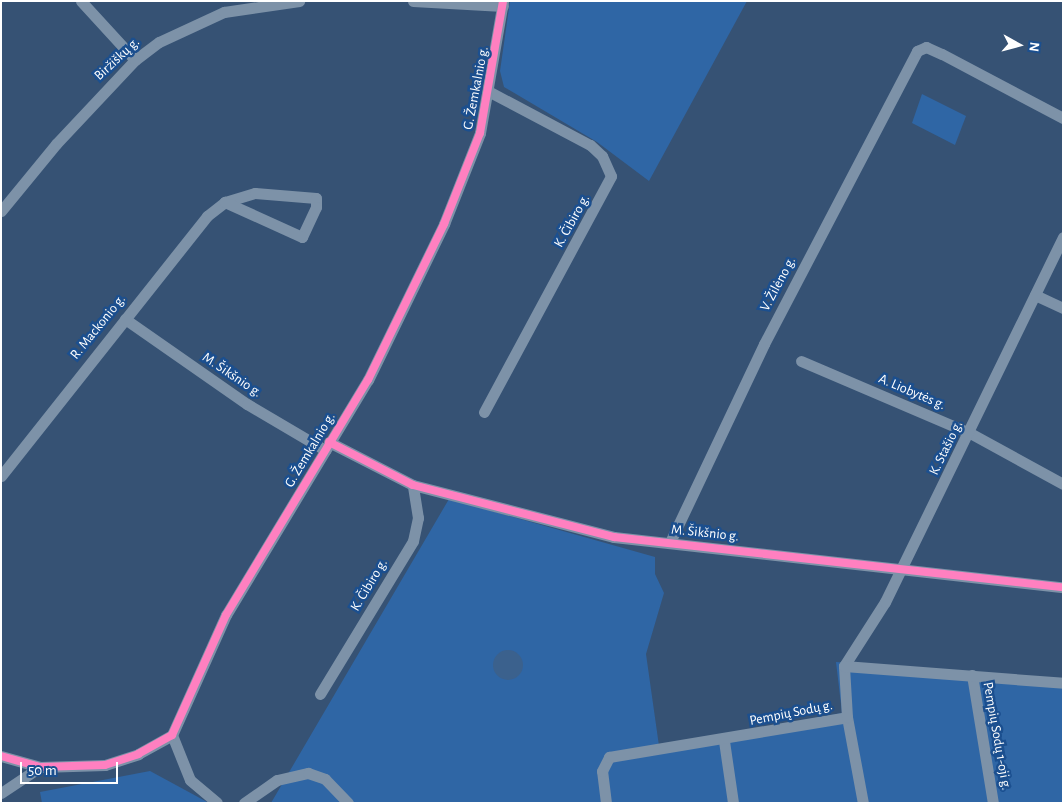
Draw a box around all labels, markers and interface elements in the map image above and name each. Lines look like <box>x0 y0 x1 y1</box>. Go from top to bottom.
north arrow <box>994 20 1044 70</box>
street label: Biržiškų g. <box>91 34 143 84</box>
text: N <box>1026 41 1041 53</box>
street label: G. Žemkalnio g. <box>460 45 492 131</box>
street label: K. Čibiro g. <box>551 192 593 250</box>
street label: V. Žilėno g. <box>757 254 799 314</box>
street label: R. Mackonio g. <box>67 291 129 363</box>
street label: M. Šikšnio g. <box>199 349 265 401</box>
street label: A. Liobytės g. <box>876 370 948 414</box>
street label: G. Žemkalnio g. <box>281 409 339 491</box>
street label: K. Stašio g. <box>926 418 966 478</box>
street label: M. Šikšnio g. <box>670 521 740 545</box>
street label: K. Čibiro g. <box>347 556 391 614</box>
street label: Pempių Sodų 1-oji g. <box>979 681 1015 791</box>
street label: Pempių Sodų g. <box>748 697 834 729</box>
scale bar <box>22 752 120 784</box>
text: 50 m <box>28 763 57 778</box>

